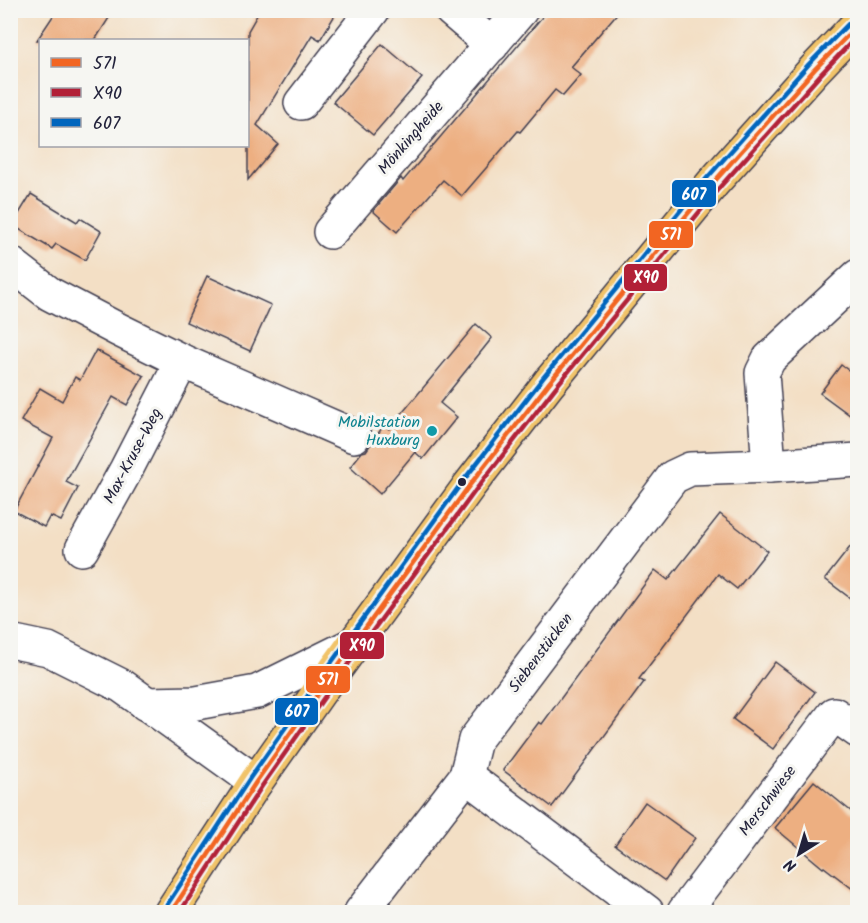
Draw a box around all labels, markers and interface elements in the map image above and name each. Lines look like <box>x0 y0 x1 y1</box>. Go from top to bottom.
legend <box>39 39 249 147</box>
text: 571 <box>93 50 117 79</box>
text: X90 <box>93 80 122 109</box>
street label: Mönkingheide <box>372 96 450 180</box>
text: 607 <box>93 110 121 139</box>
line badge: 607 <box>671 179 717 208</box>
text: 607 <box>682 183 707 208</box>
line badge: 571 <box>648 220 694 249</box>
text: 571 <box>660 223 681 248</box>
line badge: X90 <box>623 263 668 292</box>
text: X90 <box>632 266 660 291</box>
street label: Max-Kruse-Weg <box>97 404 169 508</box>
place label: Mobilstation Huxburg <box>338 410 420 453</box>
marker: Mobilstation Huxburg <box>425 424 439 438</box>
unlabelled marker <box>456 476 468 488</box>
street label: Siebenstücken <box>503 608 579 698</box>
line badge: X90 <box>339 631 385 660</box>
text: X90 <box>348 634 376 659</box>
line badge: 571 <box>305 665 351 694</box>
text: 571 <box>317 668 338 693</box>
line badge: 607 <box>274 697 319 726</box>
text: 607 <box>285 700 310 725</box>
street label: Merschwiese <box>733 760 803 842</box>
north arrow <box>769 824 829 884</box>
text: N <box>779 852 802 878</box>

